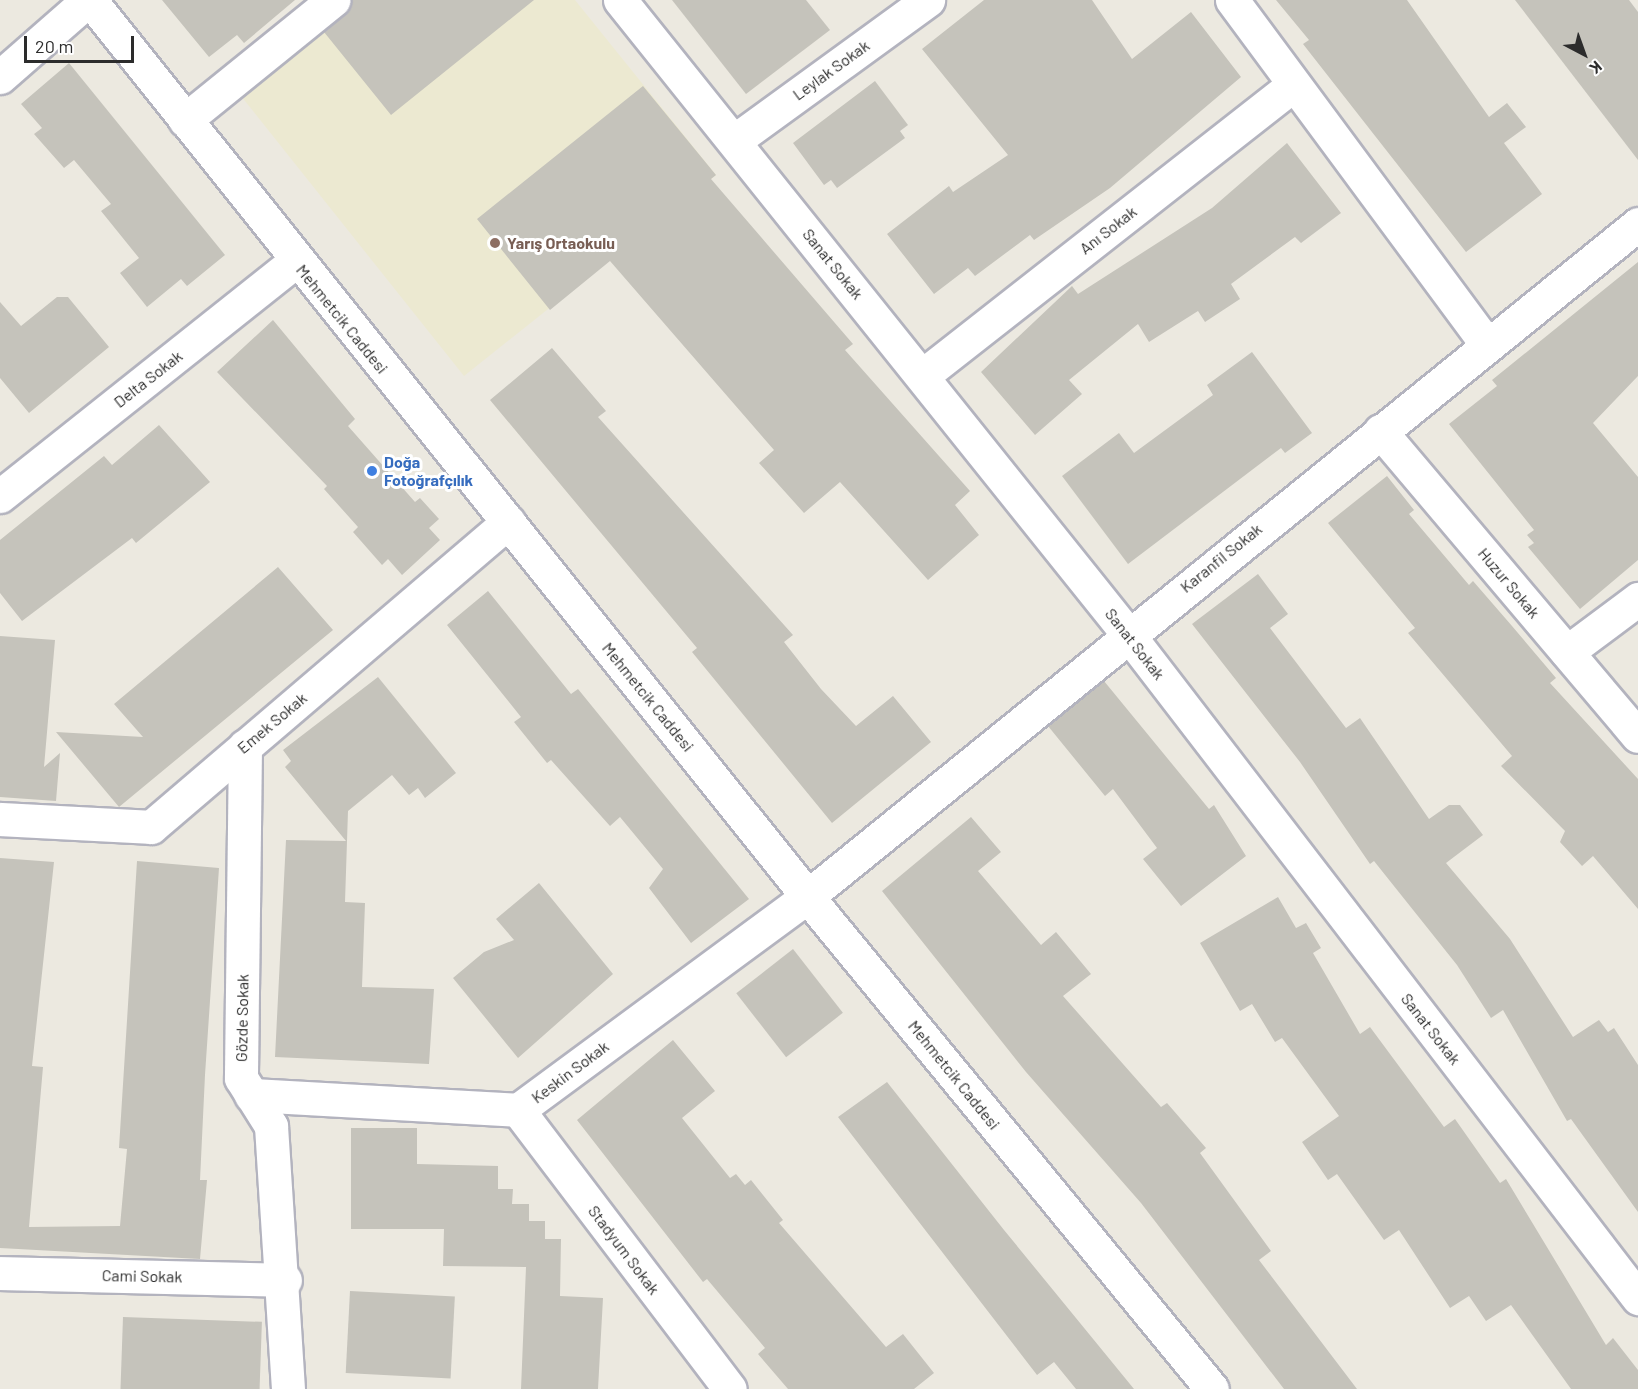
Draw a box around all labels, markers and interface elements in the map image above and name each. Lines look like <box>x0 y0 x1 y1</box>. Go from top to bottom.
scale bar <box>27 24 136 62</box>
north arrow <box>1554 24 1614 84</box>
text: 20 m <box>35 35 73 57</box>
street label: Leylak Sokak <box>789 36 873 104</box>
text: K <box>1586 58 1606 78</box>
street label: Anı Sokak <box>1076 202 1140 258</box>
street label: Sanat Sokak <box>799 225 867 303</box>
place label: Yarış Ortaokulu <box>507 233 615 253</box>
marker: Yarış Ortaokulu <box>488 236 502 250</box>
street label: Mehmetcik Caddesi <box>292 261 392 377</box>
street label: Delta Sokak <box>110 346 186 412</box>
place label: Doğa Fotoğrafçılık <box>384 452 473 490</box>
marker: Doğa Fotoğrafçılık <box>365 464 379 478</box>
street label: Karanfil Sokak <box>1176 519 1266 597</box>
street label: Huzur Sokak <box>1474 544 1544 622</box>
street label: Sanat Sokak <box>1101 604 1169 684</box>
street label: Mehmetcik Caddesi <box>598 639 698 755</box>
street label: Emek Sokak <box>233 688 311 758</box>
street label: Gözde Sokak <box>232 974 252 1062</box>
street label: Sanat Sokak <box>1397 989 1465 1069</box>
street label: Mehmetcik Caddesi <box>904 1017 1004 1133</box>
street label: Keskin Sokak <box>528 1037 612 1107</box>
street label: Stadyum Sokak <box>584 1202 664 1298</box>
street label: Cami Sokak <box>102 1266 182 1286</box>

